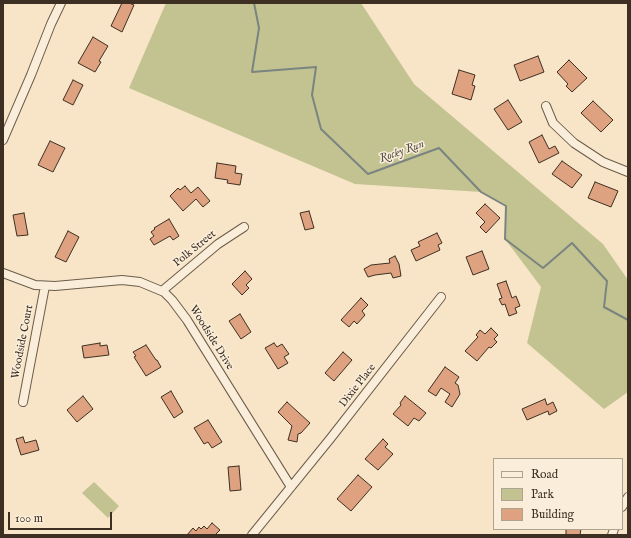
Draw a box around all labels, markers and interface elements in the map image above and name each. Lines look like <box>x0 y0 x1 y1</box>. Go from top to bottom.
water label: Rocky Run <box>378 137 426 167</box>
street label: Polk Street <box>171 228 219 270</box>
street label: Woodside Drive <box>186 303 236 373</box>
street label: Woodside Court <box>9 304 37 380</box>
street label: Dixie Place <box>337 362 379 410</box>
legend <box>493 458 623 530</box>
text: Road <box>531 467 558 482</box>
text: Park <box>531 487 554 502</box>
scale bar <box>10 504 114 530</box>
text: Building <box>531 507 574 522</box>
text: 100 m <box>15 511 43 526</box>

